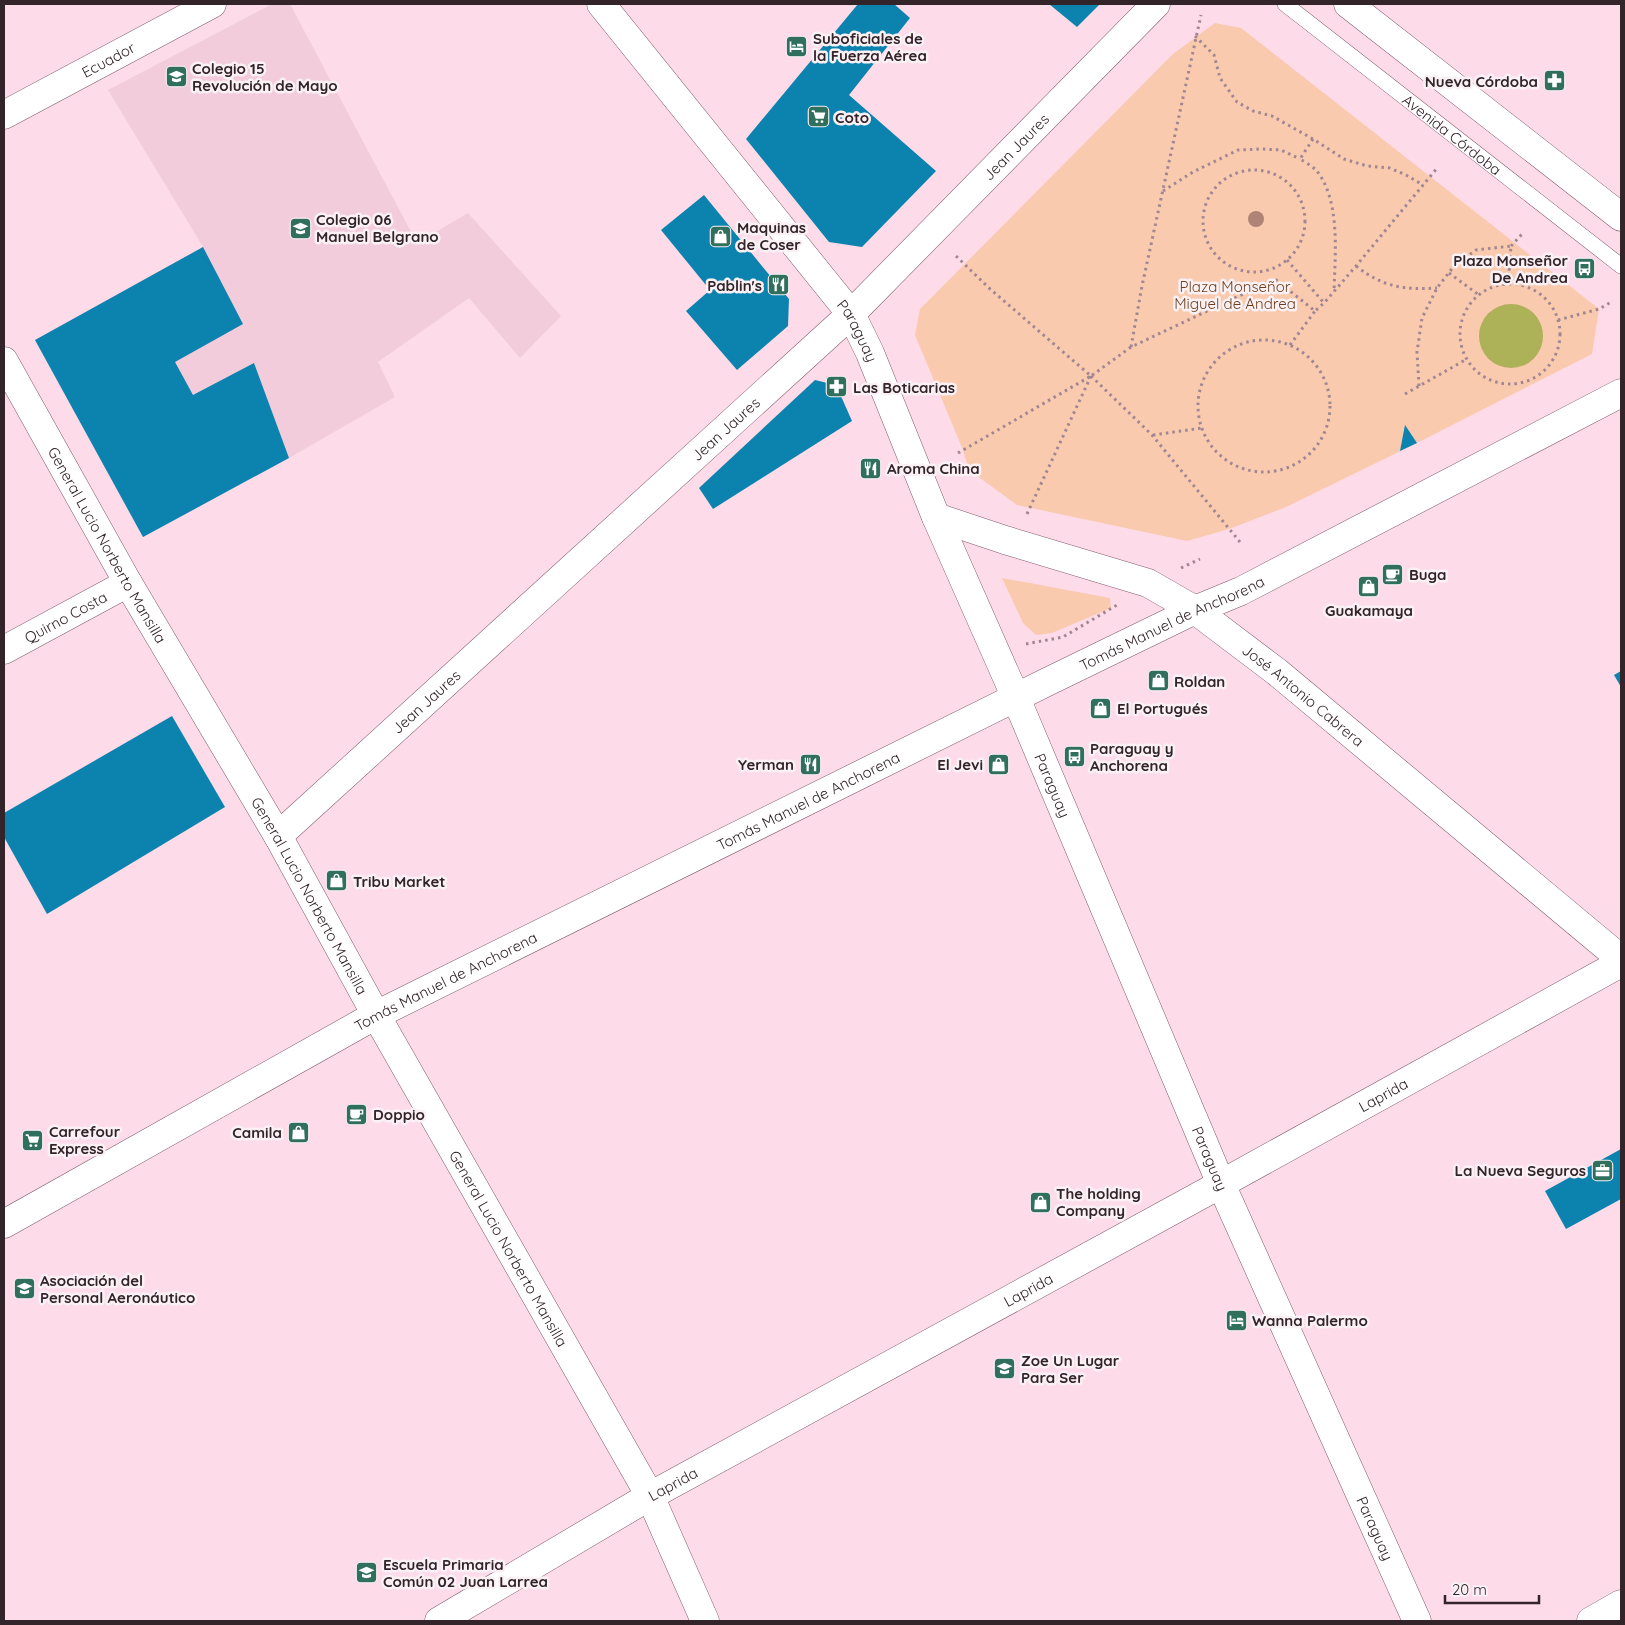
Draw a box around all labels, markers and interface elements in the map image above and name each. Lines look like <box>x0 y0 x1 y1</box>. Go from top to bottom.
place label: Suboficiales de la Fuerza Aérea <box>813 29 927 65</box>
hotel icon: Suboficiales de la Fuerza Aérea <box>785 35 809 59</box>
street label: Ecuador <box>78 37 138 81</box>
place label: Colegio 15 Revolución de Mayo <box>192 59 338 95</box>
school or university icon: Colegio 15 Revolución de Mayo <box>164 65 188 89</box>
pharmacy icon: Nueva Córdoba <box>1542 69 1566 93</box>
place label: Nueva Córdoba <box>1425 72 1538 91</box>
street label: Avenida Córdoba <box>1399 90 1506 179</box>
supermarket icon: Coto <box>807 105 831 129</box>
place label: Coto <box>835 108 869 127</box>
street label: Jean Jaures <box>979 109 1053 184</box>
place label: Colegio 06 Manuel Belgrano <box>316 210 439 246</box>
school or university icon: Colegio 06 Manuel Belgrano <box>288 216 312 240</box>
place label: Maquinas de Coser <box>737 218 806 254</box>
shop icon: Maquinas de Coser <box>709 224 733 248</box>
place label: Plaza Monseñor De Andrea <box>1453 251 1568 287</box>
bus stop icon: Plaza Monseñor De Andrea <box>1572 257 1596 281</box>
restaurant icon: Pablin's <box>766 273 790 297</box>
place label: Pablin's <box>707 276 762 295</box>
park label: Plaza Monseñor Miguel de Andrea <box>1174 277 1296 313</box>
street label: Paraguay <box>833 295 882 364</box>
pharmacy icon: Las Boticarias <box>825 375 849 399</box>
place label: Las Boticarias <box>853 378 955 397</box>
street label: Jean Jaures <box>687 393 763 465</box>
street label: General Lucio Norberto Mansilla <box>44 443 171 646</box>
restaurant icon: Aroma China <box>859 456 883 480</box>
place label: Aroma China <box>887 459 980 478</box>
cafe icon: Buga <box>1381 562 1405 586</box>
place label: Buga <box>1409 565 1446 584</box>
street label: Tomás Manuel de Anchorena <box>1076 571 1268 674</box>
shop icon: Guakamaya <box>1357 575 1381 599</box>
street label: Quirno Costa <box>21 587 110 647</box>
place label: Guakamaya <box>1325 601 1413 620</box>
street label: José Antonio Cabrera <box>1239 640 1368 750</box>
street label: Jean Jaures <box>388 665 464 737</box>
shop icon: Roldan <box>1146 669 1170 693</box>
place label: Roldan <box>1174 672 1225 691</box>
shop icon: El Portugués <box>1089 696 1113 720</box>
place label: El Portugués <box>1117 699 1208 718</box>
place label: Paraguay y Anchorena <box>1090 739 1174 775</box>
bus stop icon: Paraguay y Anchorena <box>1062 745 1086 769</box>
street label: Tomás Manuel de Anchorena <box>713 747 903 854</box>
street label: Paraguay <box>1031 750 1075 820</box>
restaurant icon: Yerman <box>798 752 822 776</box>
shop icon: El Jevi <box>987 752 1011 776</box>
place label: Yerman <box>738 755 794 774</box>
place label: El Jevi <box>937 755 983 774</box>
street label: General Lucio Norberto Mansilla <box>247 793 372 998</box>
shop icon: Tribu Market <box>325 869 349 893</box>
place label: Tribu Market <box>353 872 445 891</box>
street label: Tomás Manuel de Anchorena <box>351 927 540 1035</box>
street label: Laprida <box>1355 1073 1411 1116</box>
cafe icon: Doppio <box>345 1102 369 1126</box>
place label: Doppio <box>373 1105 425 1124</box>
shop icon: Camila <box>286 1120 310 1144</box>
place label: Carrefour Express <box>49 1122 121 1158</box>
place label: Camila <box>232 1123 282 1142</box>
street label: Paraguay <box>1188 1123 1232 1194</box>
supermarket icon: Carrefour Express <box>21 1128 45 1152</box>
street label: General Lucio Norberto Mansilla <box>446 1147 572 1350</box>
office icon: La Nueva Seguros <box>1590 1158 1614 1182</box>
place label: La Nueva Seguros <box>1455 1161 1586 1180</box>
place label: The holding Company <box>1056 1184 1141 1220</box>
shop icon: The holding Company <box>1028 1190 1052 1214</box>
street label: Laprida <box>1000 1268 1056 1311</box>
place label: Asociación del Personal Aeronáutico <box>40 1271 195 1307</box>
school or university icon: Asociación del Personal Aeronáutico <box>12 1277 36 1301</box>
hotel icon: Wanna Palermo <box>1224 1308 1248 1332</box>
place label: Wanna Palermo <box>1252 1311 1368 1330</box>
place label: Zoe Un Lugar Para Ser <box>1021 1351 1120 1387</box>
school or university icon: Zoe Un Lugar Para Ser <box>993 1357 1017 1381</box>
street label: Laprida <box>645 1463 701 1505</box>
street label: Paraguay <box>1353 1493 1398 1563</box>
place label: Escuela Primaria Común 02 Juan Larrea <box>383 1555 548 1591</box>
school or university icon: Escuela Primaria Común 02 Juan Larrea <box>355 1561 379 1585</box>
scale bar <box>1445 1572 1539 1604</box>
text: 20 m <box>1452 1580 1487 1599</box>

